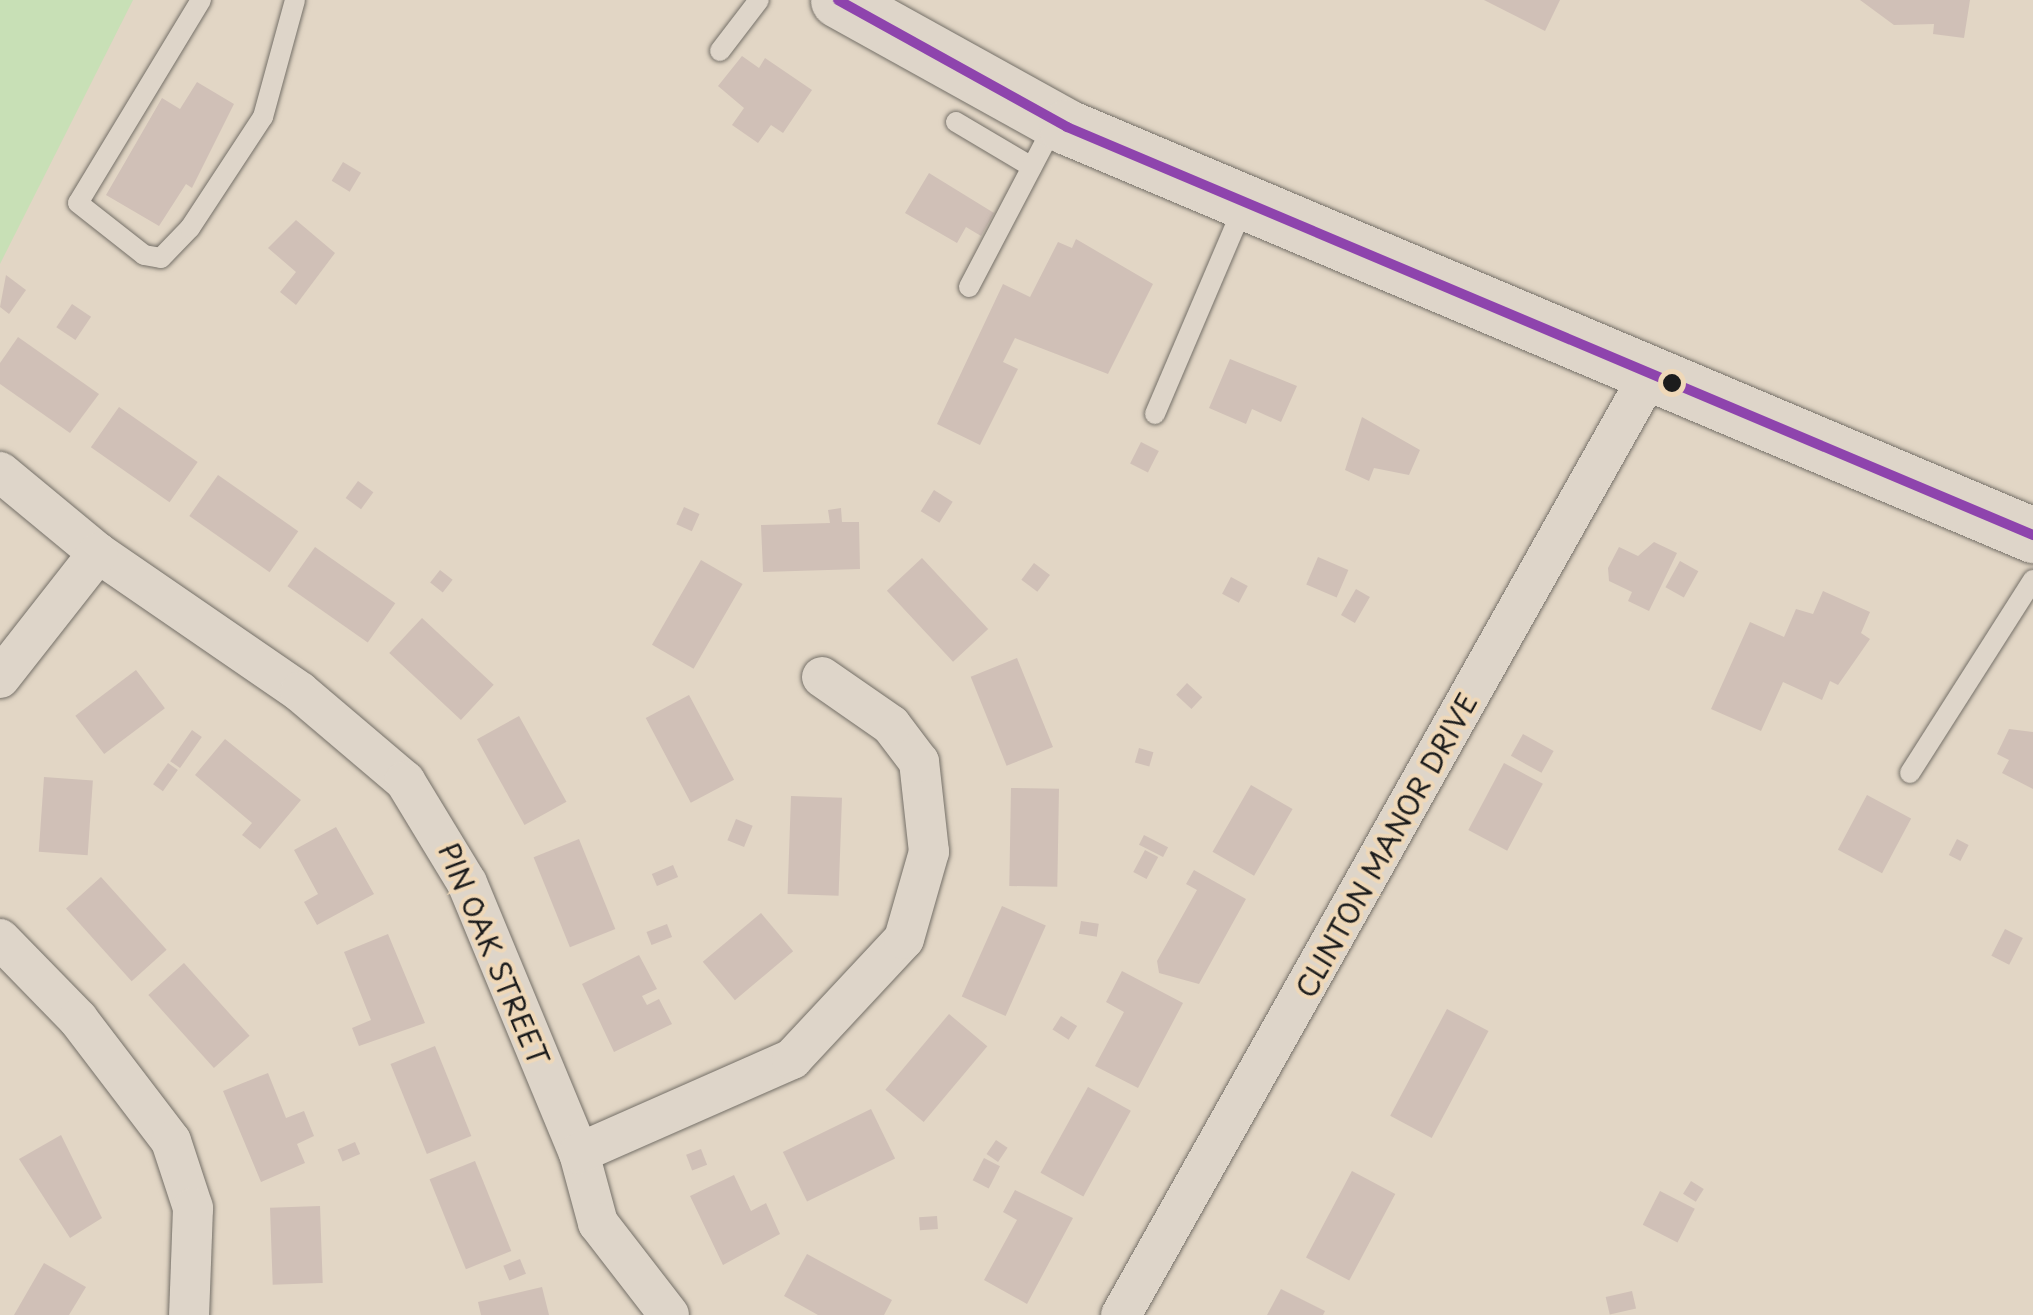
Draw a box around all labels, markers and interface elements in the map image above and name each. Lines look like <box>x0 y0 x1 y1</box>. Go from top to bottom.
unlabelled marker <box>1662 373 1682 393</box>
street label: CLINTON MANOR DRIVE <box>1288 686 1484 1004</box>
street label: PIN OAK STREET <box>432 837 556 1071</box>

